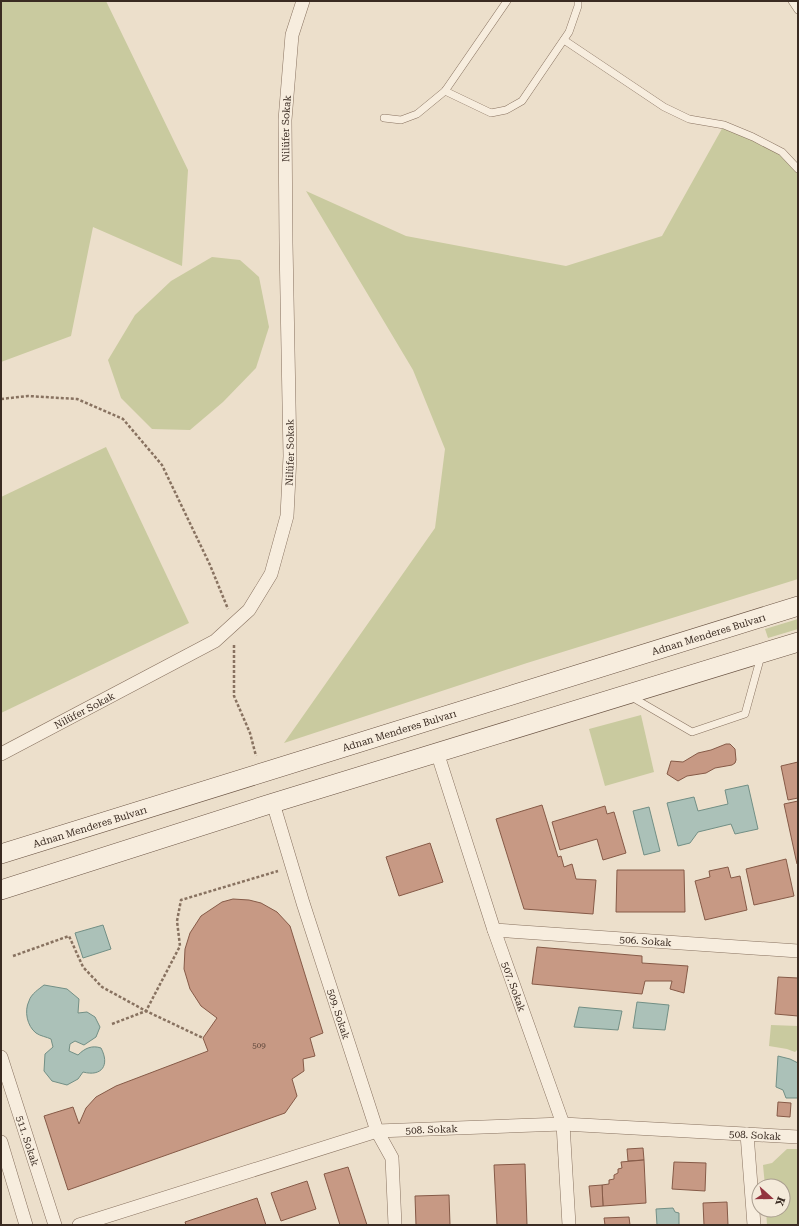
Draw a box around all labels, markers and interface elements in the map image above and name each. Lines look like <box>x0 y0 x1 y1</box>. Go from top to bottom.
street label: Nilüfer Sokak <box>280 94 293 162</box>
street label: Nilüfer Sokak <box>284 418 296 486</box>
street label: Adnan Menderes Bulvarı <box>650 611 767 657</box>
street label: Nilüfer Sokak <box>52 690 117 731</box>
street label: Adnan Menderes Bulvarı <box>341 708 458 753</box>
street label: Adnan Menderes Bulvarı <box>32 804 148 850</box>
street label: 506. Sokak <box>619 934 673 948</box>
street label: 507. Sokak <box>500 960 528 1014</box>
street label: 509. Sokak <box>325 988 352 1041</box>
house number: 509 <box>252 1041 266 1050</box>
street label: 511. Sokak <box>14 1114 41 1168</box>
street label: 508. Sokak <box>405 1123 458 1136</box>
street label: 508. Sokak <box>729 1128 782 1142</box>
north arrow <box>751 1178 791 1218</box>
text: K <box>772 1195 787 1208</box>

